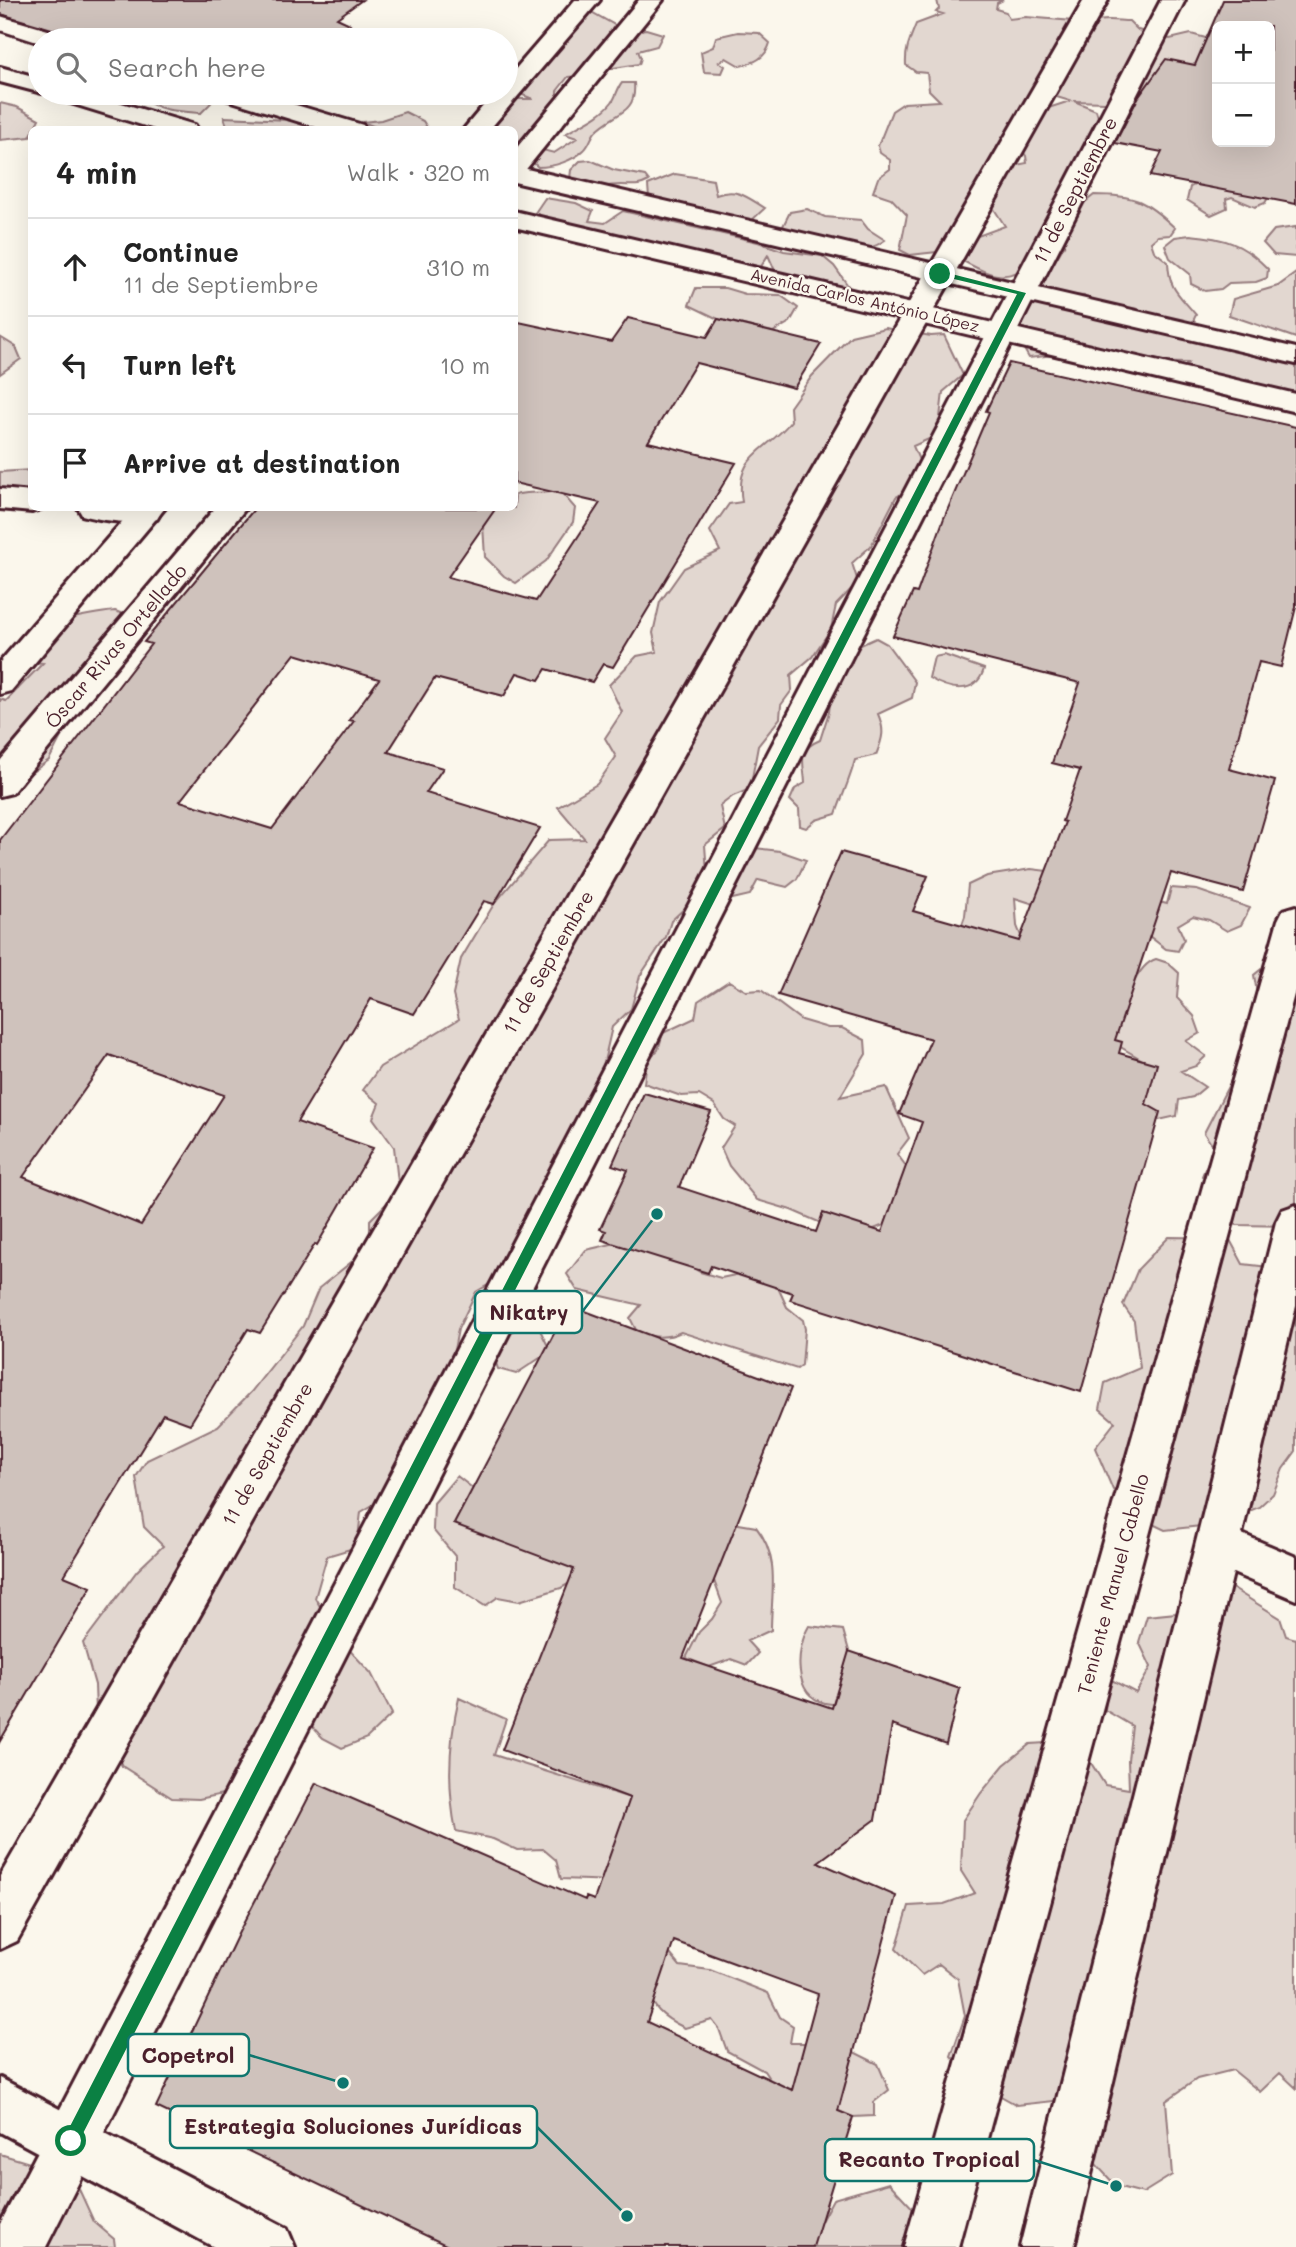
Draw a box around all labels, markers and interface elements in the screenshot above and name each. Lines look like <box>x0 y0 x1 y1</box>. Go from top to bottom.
map controls <box>1212 21 1275 147</box>
button: + <box>1212 21 1275 84</box>
search box <box>28 28 518 105</box>
icon: search <box>52 48 90 86</box>
text: Search here <box>108 50 266 84</box>
button: − <box>1212 84 1275 147</box>
street label: 11 de Septiembre <box>1027 112 1122 267</box>
text: 4 min <box>56 152 137 192</box>
text: Walk · 320 m <box>347 157 490 187</box>
text: Continue <box>123 235 239 269</box>
icon: ahead <box>56 248 94 286</box>
text: 310 m <box>426 252 490 282</box>
route end <box>924 258 955 289</box>
street label: Avenida Carlos António López <box>749 263 982 336</box>
text: 11 de Septiembre <box>123 269 319 299</box>
icon: left <box>56 346 94 384</box>
text: Turn left <box>123 348 236 382</box>
text: 10 m <box>440 350 490 380</box>
icon: arrive <box>56 444 94 482</box>
text: Arrive at destination <box>123 446 400 480</box>
street label: Óscar Rivas Ortellado <box>39 558 192 733</box>
street label: 11 de Septiembre <box>496 886 599 1038</box>
callout: Nikatry <box>475 1291 582 1333</box>
text: Nikatry <box>490 1298 568 1326</box>
street label: 11 de Septiembre <box>215 1378 318 1530</box>
street label: Teniente Manuel Cabello <box>1071 1471 1154 1697</box>
callout: Copetrol <box>128 2034 249 2076</box>
text: Copetrol <box>142 2041 234 2068</box>
callout: Estrategia Soluciones Jurídicas <box>170 2106 537 2148</box>
text: Estrategia Soluciones Jurídicas <box>184 2112 522 2139</box>
route start <box>55 2125 86 2156</box>
callout: Recanto Tropical <box>825 2139 1034 2181</box>
text: Recanto Tropical <box>838 2145 1020 2172</box>

